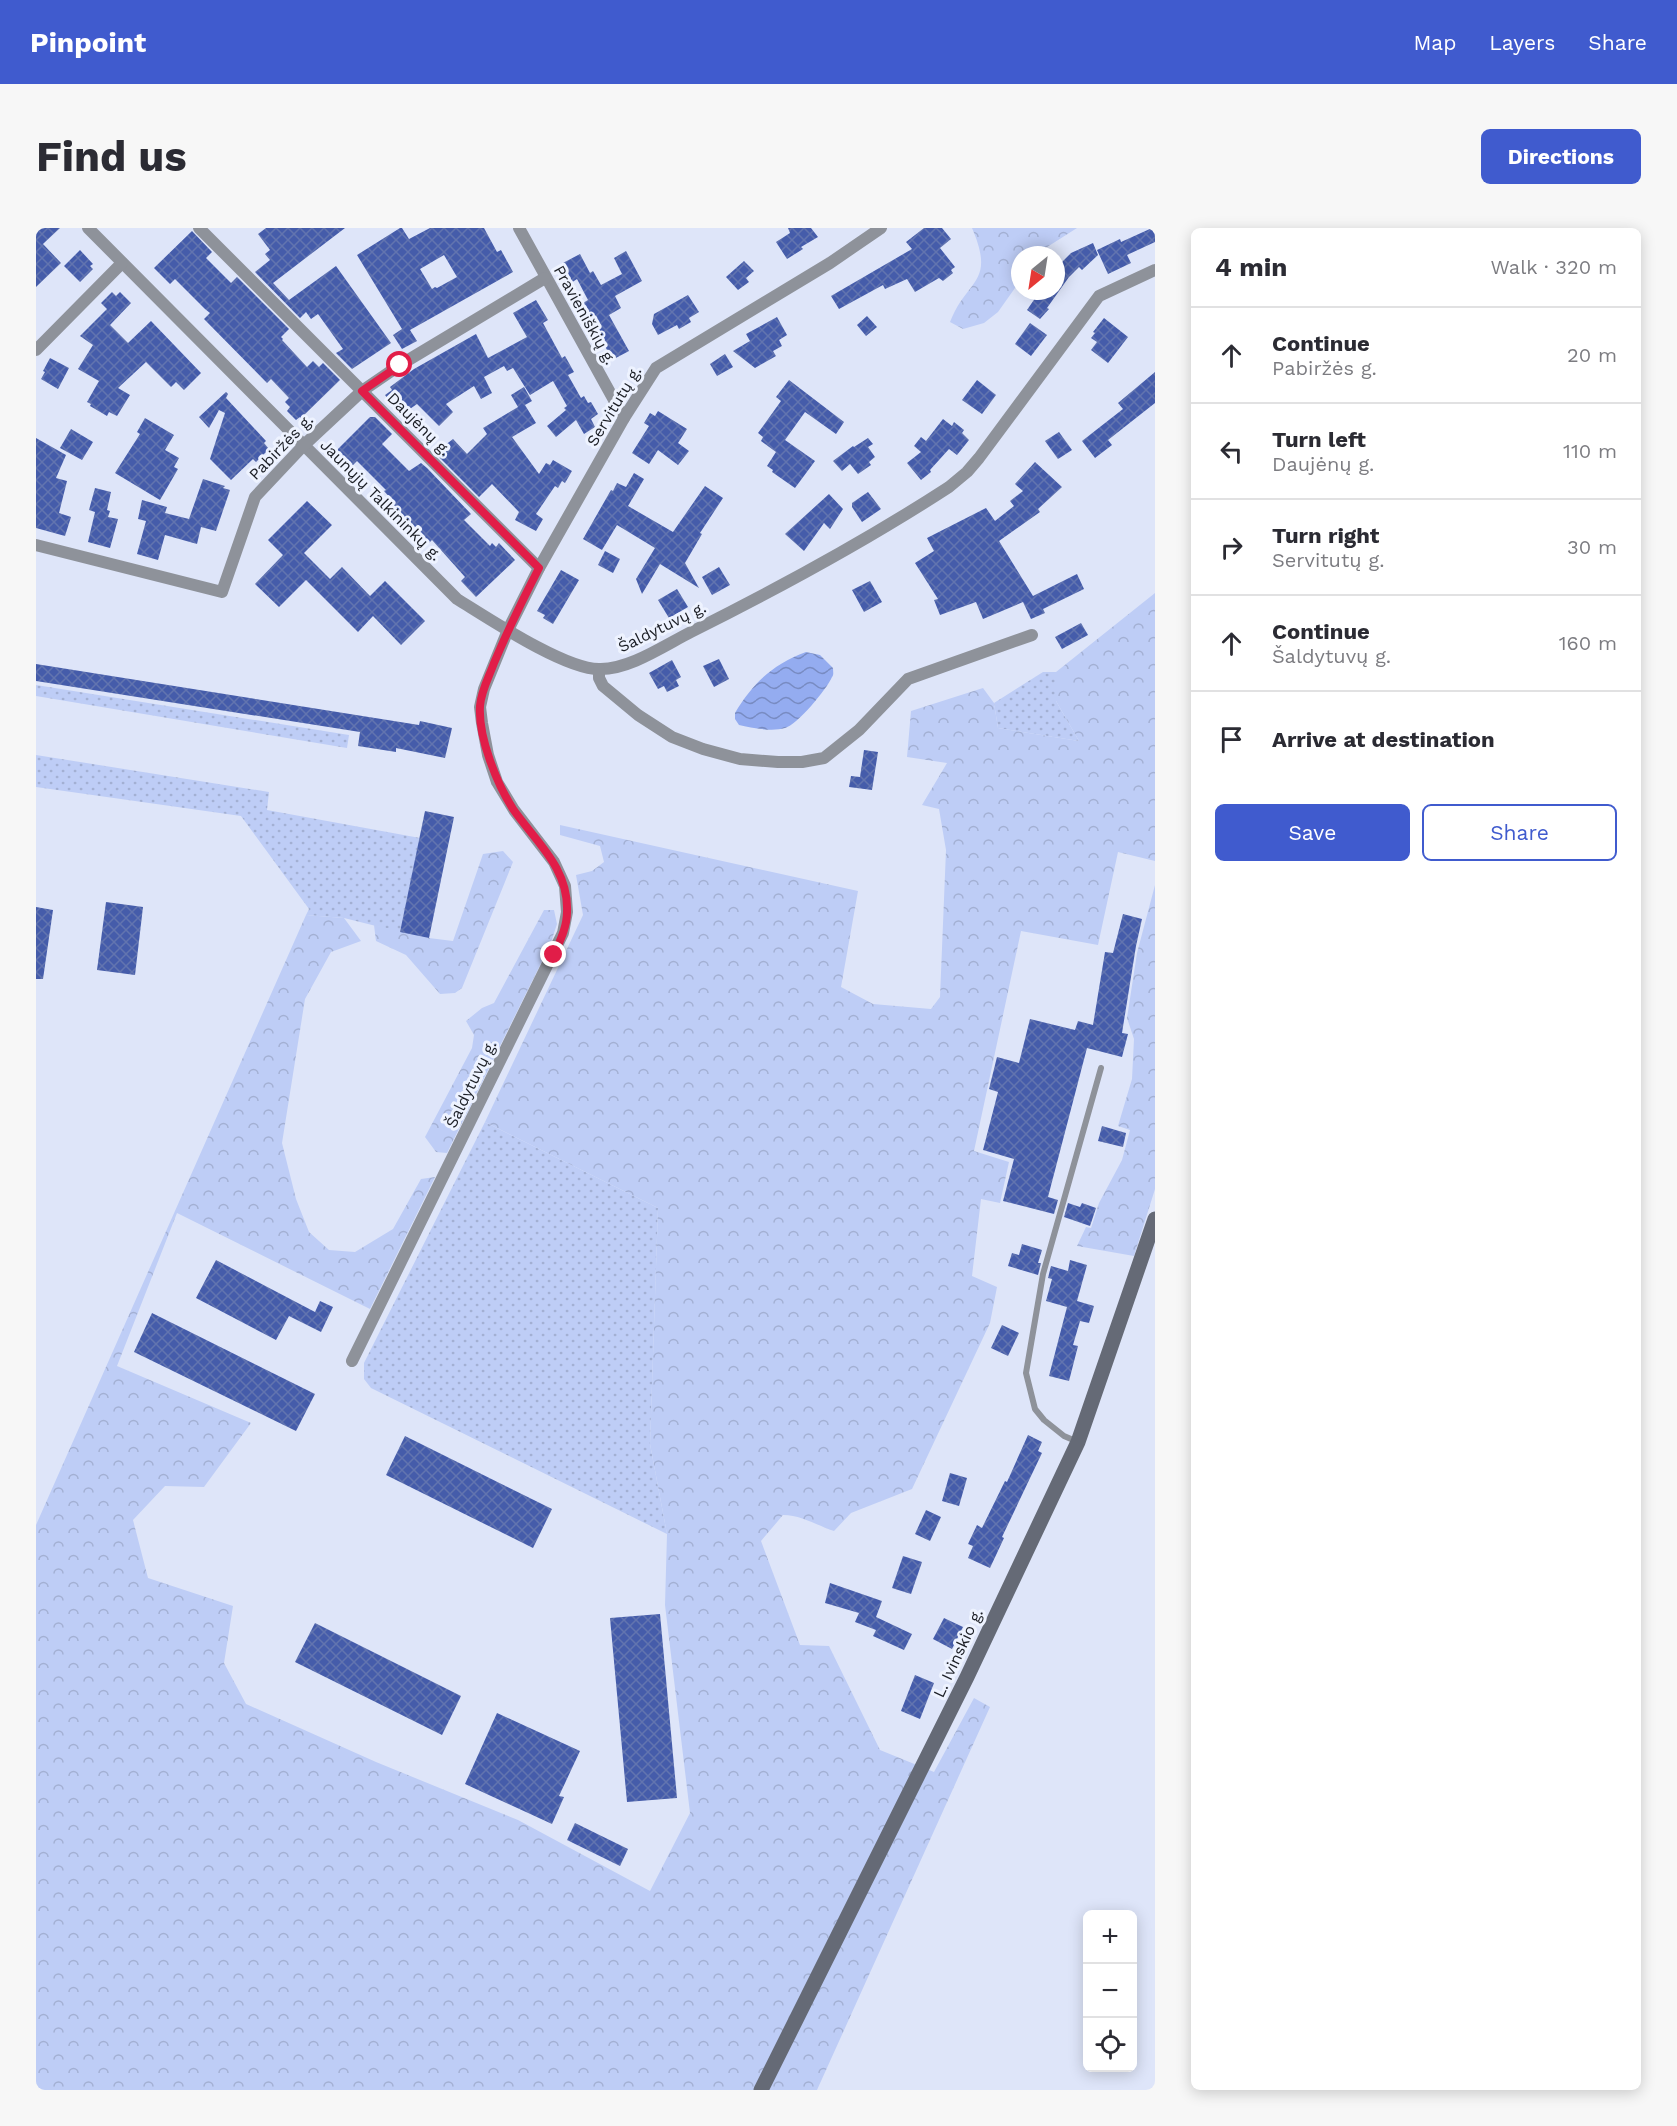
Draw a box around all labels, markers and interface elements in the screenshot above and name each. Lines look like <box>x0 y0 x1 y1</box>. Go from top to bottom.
text: Pinpoint <box>30 26 146 59</box>
text: Map <box>1413 30 1456 55</box>
text: Layers <box>1489 30 1555 55</box>
text: Share <box>1588 30 1647 55</box>
button: Directions <box>1481 129 1641 184</box>
text: Find us <box>36 132 187 181</box>
north arrow <box>1011 246 1065 300</box>
text: 4 min <box>1215 252 1287 282</box>
text: Walk · 320 m <box>1490 255 1617 279</box>
street label: Pravieniškių g. <box>550 262 620 368</box>
text: Continue <box>1272 331 1370 356</box>
icon: ahead <box>1215 339 1248 372</box>
text: 20 m <box>1567 343 1617 367</box>
route start <box>386 351 412 377</box>
text: Pabiržės g. <box>1272 356 1377 380</box>
street label: Servitutų g. <box>583 363 645 449</box>
street label: Daujėnų g. <box>383 388 455 460</box>
street label: Pabiržės g. <box>245 410 317 484</box>
text: Turn left <box>1272 427 1366 452</box>
street label: Jaunųjų Talkininkų g. <box>316 435 446 565</box>
icon: left <box>1215 435 1248 468</box>
text: 110 m <box>1563 439 1617 463</box>
text: Daujėnų g. <box>1272 452 1374 476</box>
text: Turn right <box>1272 523 1379 548</box>
icon: right <box>1215 531 1248 564</box>
text: 30 m <box>1567 535 1617 559</box>
text: Servitutų g. <box>1272 548 1384 572</box>
street label: Šaldytuvų g. <box>615 598 709 656</box>
text: Continue <box>1272 619 1370 644</box>
icon: ahead <box>1215 627 1248 660</box>
text: 160 m <box>1559 631 1617 655</box>
text: Šaldytuvų g. <box>1272 644 1391 668</box>
icon: arrive <box>1215 723 1248 756</box>
text: Arrive at destination <box>1272 727 1495 752</box>
button: Save <box>1215 804 1410 861</box>
button: Share <box>1422 804 1617 861</box>
route end <box>540 941 566 967</box>
street label: Šaldytuvų g. <box>442 1037 500 1131</box>
street label: L. Ivinskio g. <box>929 1605 987 1701</box>
map controls <box>1083 1910 1137 2072</box>
button: + <box>1083 1910 1137 1964</box>
button: − <box>1083 1964 1137 2018</box>
button: locate <box>1083 2018 1137 2072</box>

